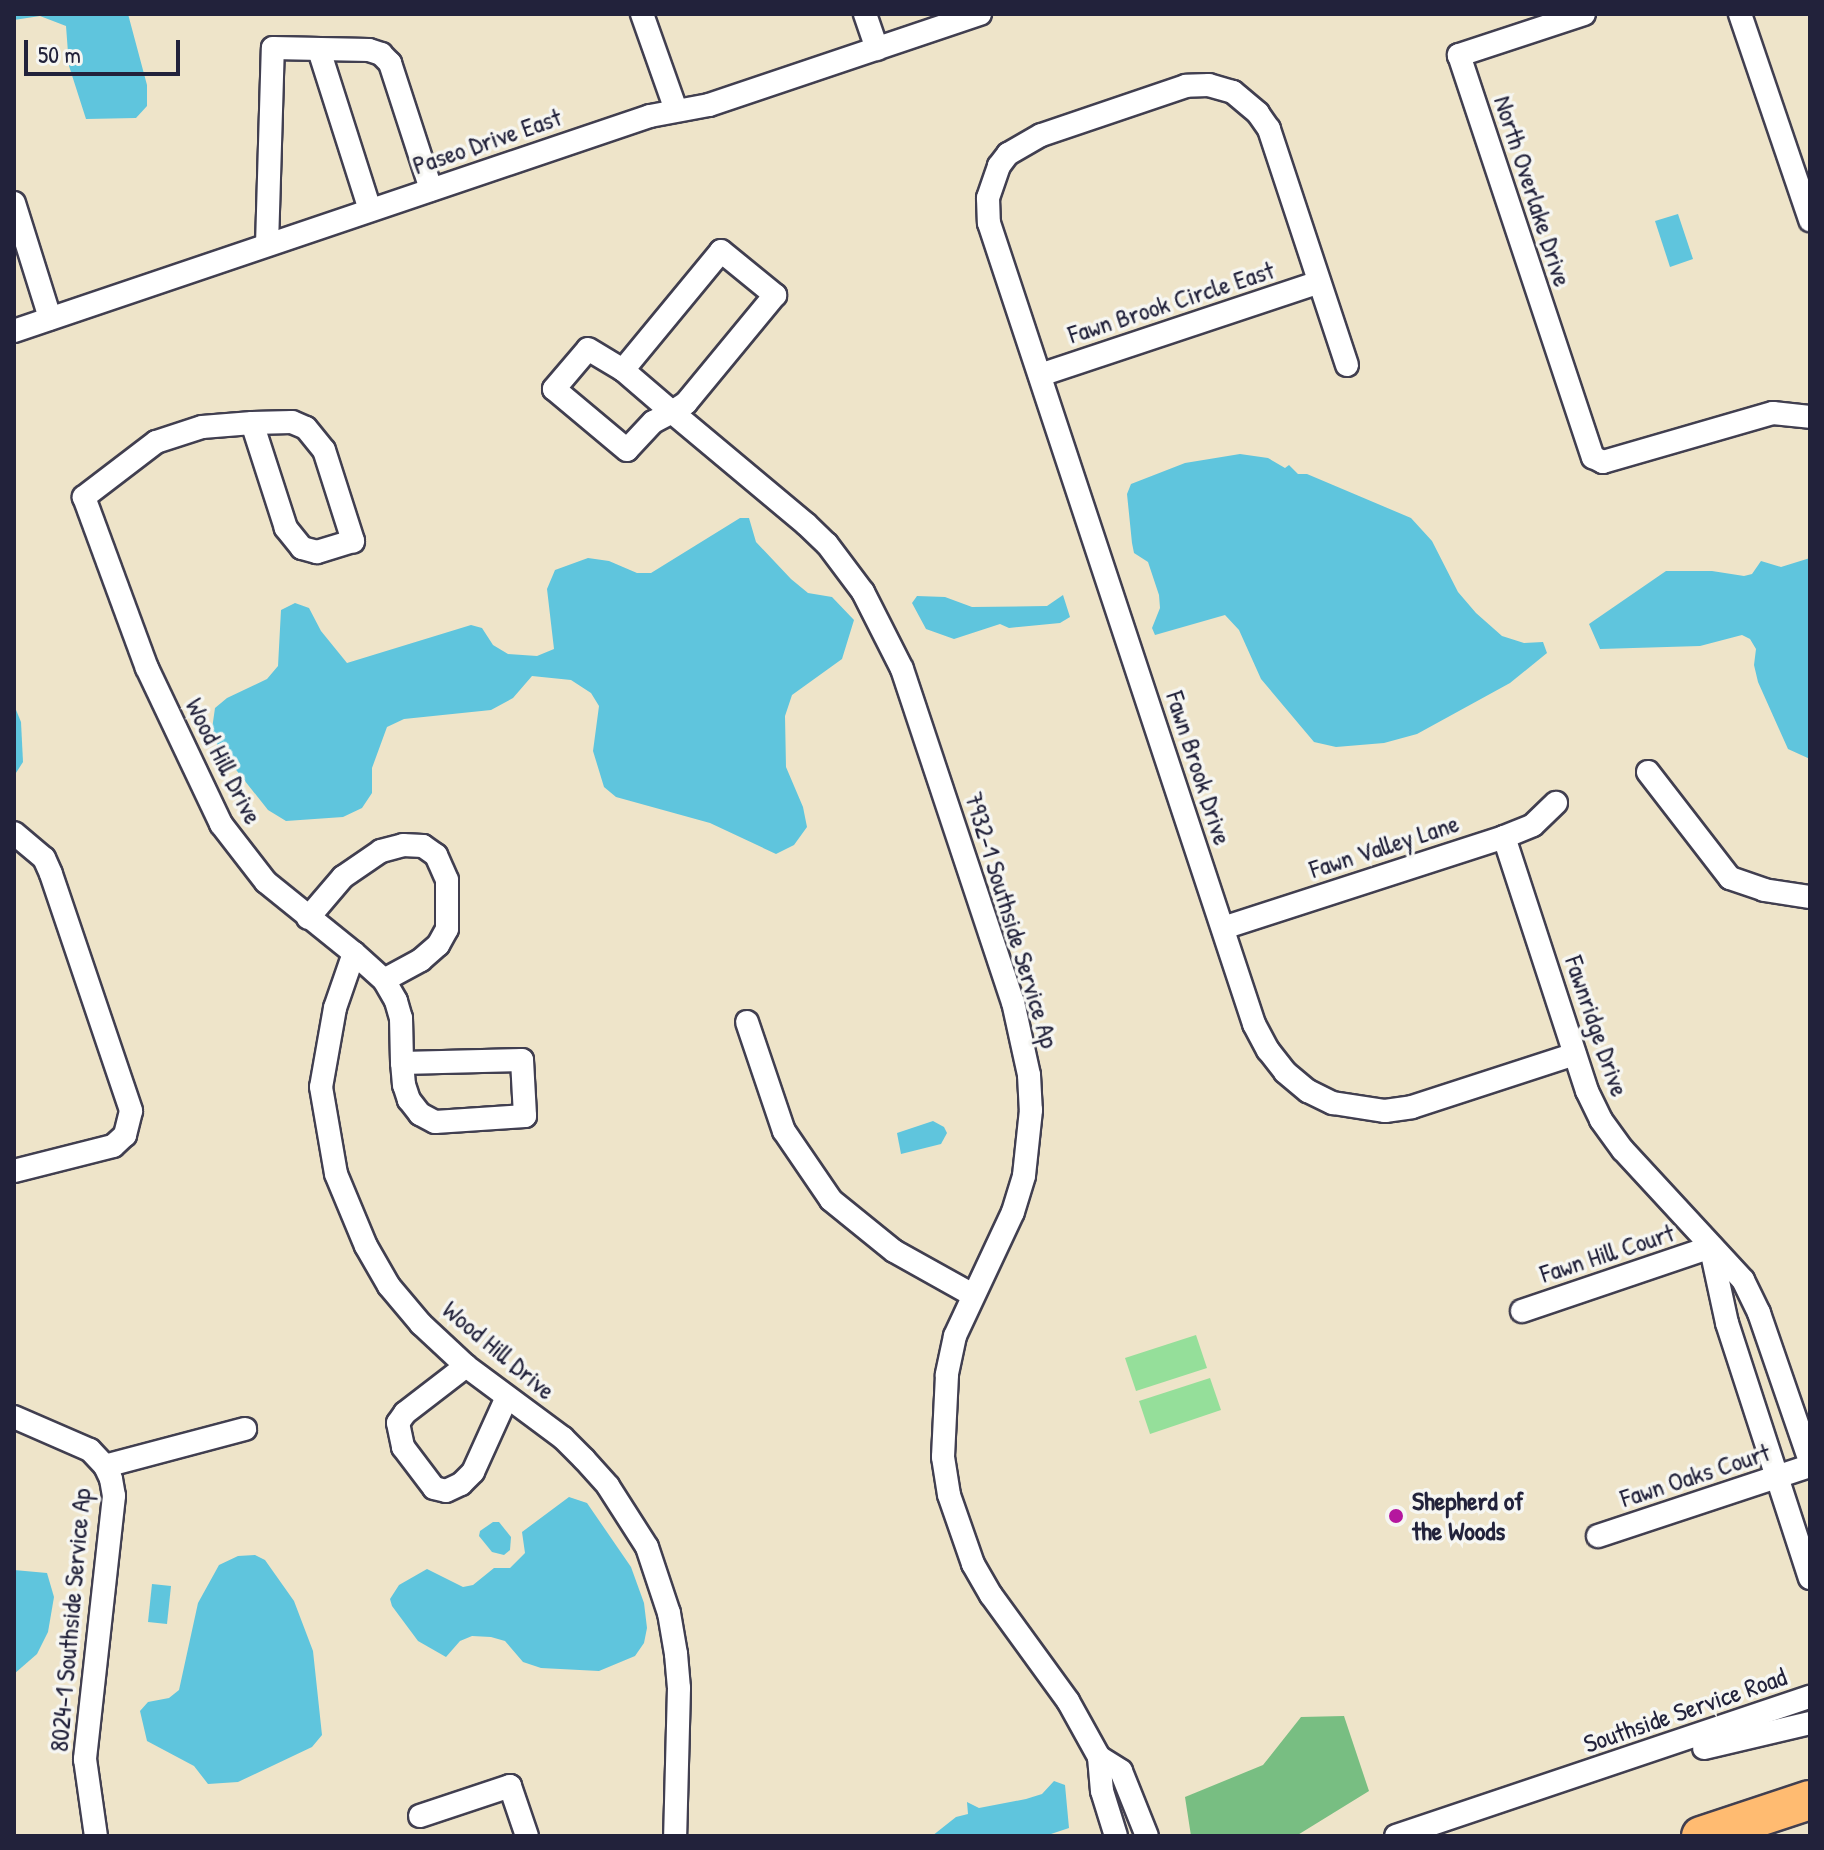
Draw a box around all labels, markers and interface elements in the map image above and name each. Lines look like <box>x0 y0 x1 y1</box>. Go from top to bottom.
scale bar <box>28 24 184 74</box>
text: 50 m <box>38 38 81 70</box>
street label: North Overlake Drive <box>1487 92 1579 290</box>
street label: Paseo Drive East <box>409 101 565 181</box>
street label: Fawn Brook Circle East <box>1064 254 1278 350</box>
street label: Fawn Brook Drive <box>1160 687 1238 849</box>
street label: Wood Hill Drive <box>179 693 269 829</box>
street label: 7932-1 Southside Service Ap <box>958 788 1066 1052</box>
street label: Fawn Valley Lane <box>1305 807 1463 885</box>
street label: Fawnridge Drive <box>1558 952 1636 1100</box>
street label: Fawn Hill Court <box>1536 1217 1678 1289</box>
street label: Wood Hill Drive <box>436 1294 562 1406</box>
street label: Fawn Oaks Court <box>1616 1436 1774 1514</box>
place label: Shepherd of the Woods <box>1412 1485 1524 1546</box>
street label: 8024-1 Southside Service Ap <box>43 1487 97 1753</box>
marker: Shepherd of the Woods <box>1387 1507 1405 1525</box>
street label: Southside Service Road <box>1579 1661 1791 1759</box>

